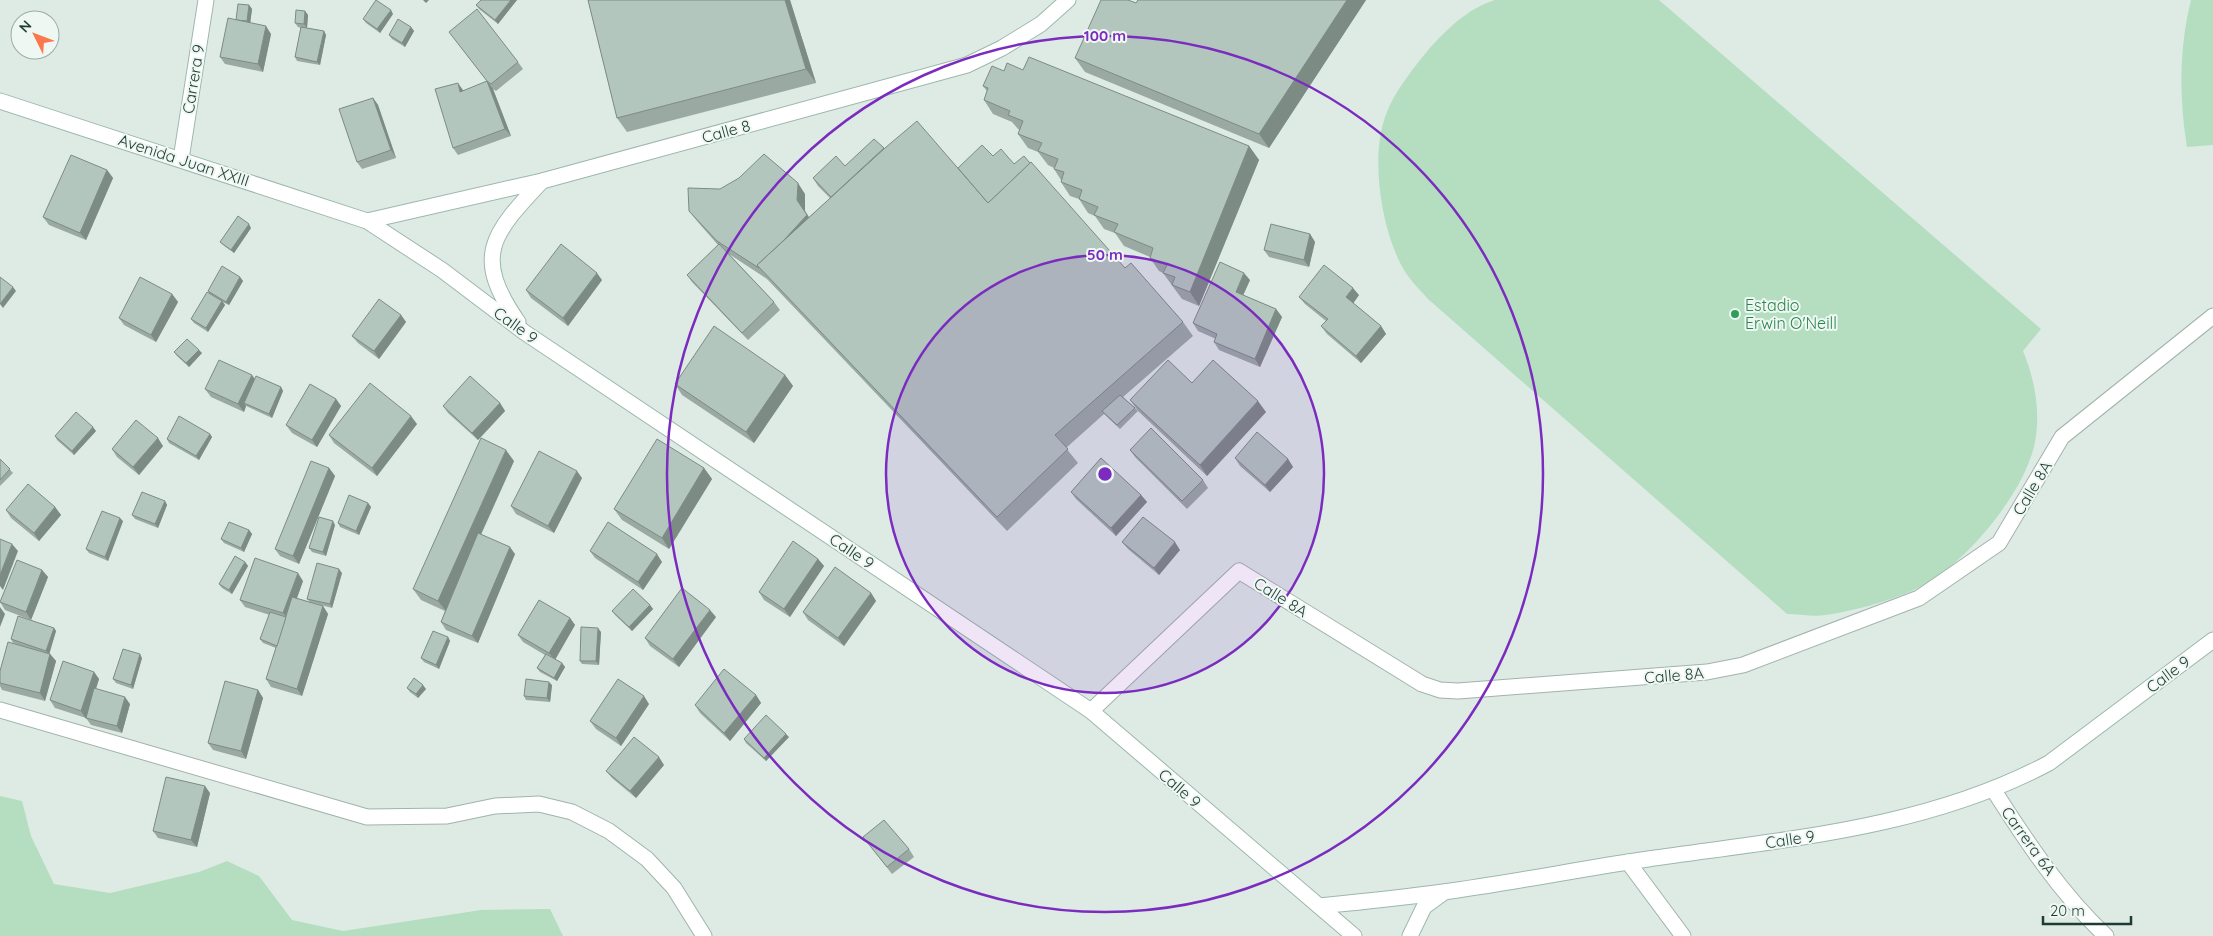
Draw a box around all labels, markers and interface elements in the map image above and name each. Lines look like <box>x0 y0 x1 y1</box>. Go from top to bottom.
north arrow <box>10 10 60 60</box>
text: N <box>15 16 35 36</box>
text: 100 m <box>1084 26 1126 45</box>
street label: Carrera 9 <box>178 43 208 115</box>
street label: Calle 8 <box>700 115 752 147</box>
street label: Avenida Juan XXIII <box>116 129 252 191</box>
text: 50 m <box>1087 245 1123 264</box>
place label: Estadio Erwin O'Neill <box>1745 295 1837 333</box>
street label: Calle 9 <box>490 302 542 348</box>
marker: Estadio Erwin O'Neill <box>1729 308 1741 320</box>
street label: Calle 8A <box>2008 457 2056 519</box>
centre of rings <box>1096 465 1114 483</box>
street label: Calle 9 <box>826 529 878 573</box>
street label: Calle 8A <box>1250 573 1312 621</box>
street label: Calle 9 <box>2142 651 2194 697</box>
street label: Calle 8A <box>1643 662 1705 688</box>
street label: Calle 9 <box>1155 764 1205 812</box>
street label: Carrera 6A <box>1997 803 2061 879</box>
street label: Calle 9 <box>1764 826 1816 852</box>
scale bar <box>2043 894 2130 926</box>
text: 20 m <box>2050 901 2085 920</box>

